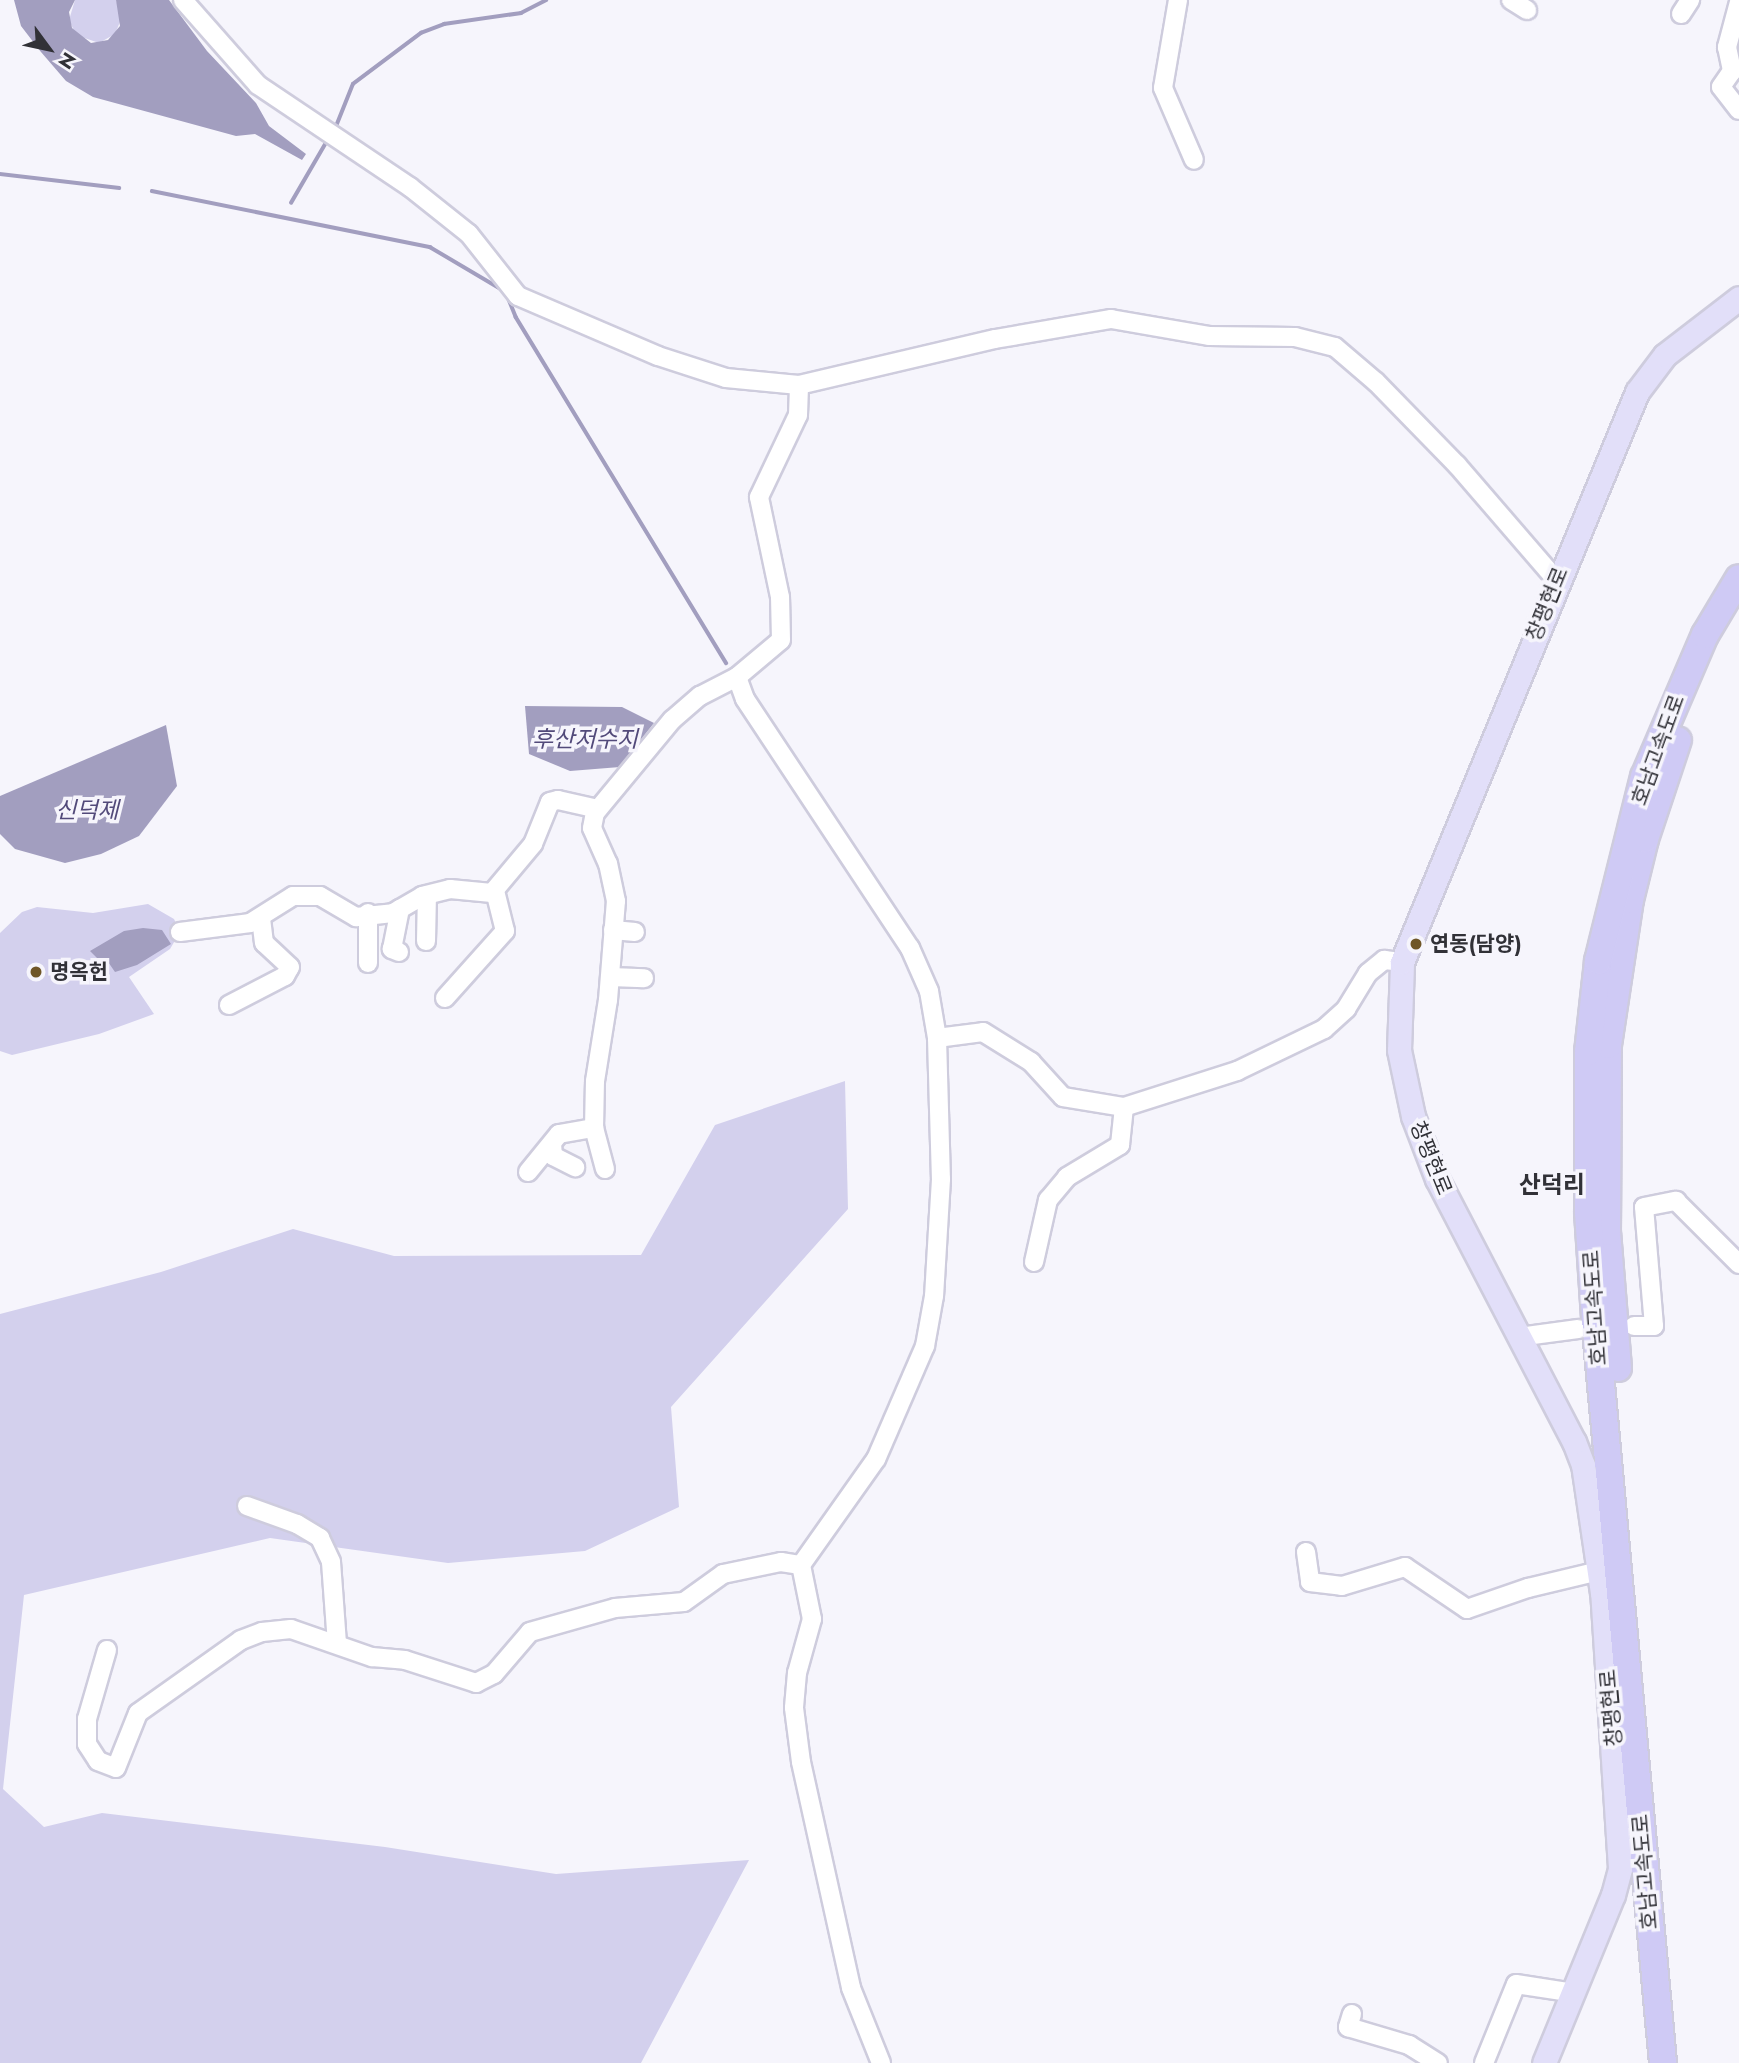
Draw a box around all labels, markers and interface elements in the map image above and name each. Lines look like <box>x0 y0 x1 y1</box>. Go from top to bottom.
north arrow <box>14 14 84 84</box>
text: N <box>52 47 82 74</box>
street label: 창평현로 <box>1521 563 1573 645</box>
street label: 호남고속도로 <box>1626 691 1690 809</box>
water label: 후산저수지 <box>532 725 638 753</box>
water label: 신덕제 <box>55 796 119 824</box>
place label: 연동(담양) <box>1430 931 1522 957</box>
marker: 연동(담양) <box>1408 936 1424 952</box>
place label: 명옥헌 <box>50 959 108 985</box>
marker: 명옥헌 <box>28 964 44 980</box>
street label: 창평현로 <box>1405 1117 1457 1199</box>
district label: 산덕리 <box>1519 1171 1585 1199</box>
street label: 호남고속도로 <box>1578 1249 1612 1367</box>
street label: 창평현로 <box>1595 1668 1627 1748</box>
street label: 호남고속도로 <box>1627 1813 1663 1931</box>

